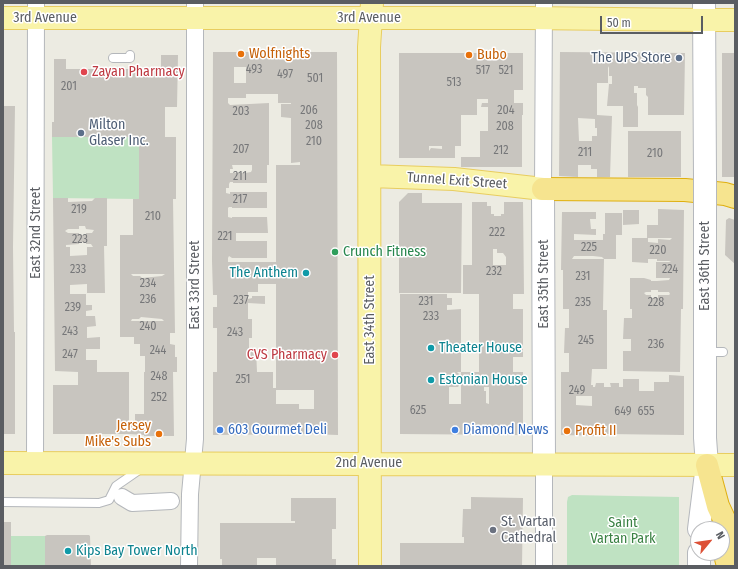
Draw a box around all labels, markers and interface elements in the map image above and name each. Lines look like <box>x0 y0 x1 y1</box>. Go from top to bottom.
scale bar <box>602 8 705 34</box>
street label: 3rd Avenue <box>13 10 77 26</box>
street label: 3rd Avenue <box>337 10 401 26</box>
text: 50 m <box>607 16 631 30</box>
place label: Wolfnights <box>249 46 310 62</box>
place label: Bubo <box>477 47 507 63</box>
marker: Wolfnights <box>236 49 246 59</box>
marker: Bubo <box>464 50 474 60</box>
place label: The UPS Store <box>591 50 671 66</box>
marker: The UPS Store <box>674 53 684 63</box>
house number: 493 <box>246 63 262 77</box>
place label: Zayan Pharmacy <box>92 64 185 80</box>
house number: 517 <box>476 64 490 78</box>
house number: 521 <box>498 64 514 78</box>
marker: Zayan Pharmacy <box>79 67 89 77</box>
house number: 497 <box>277 68 293 82</box>
house number: 501 <box>307 72 323 86</box>
house number: 513 <box>446 76 462 90</box>
house number: 201 <box>61 80 77 94</box>
house number: 206 <box>300 104 318 118</box>
house number: 204 <box>497 104 515 118</box>
house number: 203 <box>233 105 249 119</box>
place label: Milton Glaser Inc. <box>89 117 149 150</box>
house number: 208 <box>305 119 323 133</box>
house number: 208 <box>496 120 514 134</box>
marker: Milton Glaser Inc. <box>76 128 86 138</box>
house number: 210 <box>306 135 322 149</box>
house number: 207 <box>233 143 249 157</box>
house number: 212 <box>494 144 508 158</box>
house number: 211 <box>578 146 592 160</box>
house number: 210 <box>647 147 663 161</box>
street label: Tunnel Exit Street <box>406 169 508 193</box>
house number: 211 <box>233 170 247 184</box>
street label: East 32nd Street <box>28 187 44 279</box>
house number: 217 <box>233 193 247 207</box>
house number: 219 <box>71 203 87 217</box>
house number: 210 <box>145 210 161 224</box>
street label: East 36th Street <box>697 221 713 311</box>
house number: 222 <box>489 226 505 240</box>
house number: 221 <box>218 230 232 244</box>
house number: 223 <box>72 233 88 247</box>
street label: East 35th Street <box>536 239 552 329</box>
street label: East 33rd Street <box>187 240 203 330</box>
house number: 225 <box>581 241 597 255</box>
place label: Crunch Fitness <box>343 244 426 260</box>
house number: 220 <box>650 244 666 258</box>
marker: Crunch Fitness <box>330 247 340 257</box>
house number: 233 <box>70 263 86 277</box>
house number: 224 <box>662 263 678 277</box>
place label: The Anthem <box>230 265 298 281</box>
house number: 232 <box>486 265 502 279</box>
marker: The Anthem <box>301 268 311 278</box>
house number: 231 <box>575 270 591 284</box>
street label: East 34th Street <box>362 275 378 365</box>
house number: 234 <box>140 277 156 291</box>
house number: 236 <box>140 293 156 307</box>
house number: 237 <box>233 294 249 308</box>
house number: 231 <box>418 295 434 309</box>
house number: 235 <box>575 296 591 310</box>
house number: 228 <box>648 296 664 310</box>
house number: 239 <box>65 301 81 315</box>
house number: 233 <box>423 310 439 324</box>
house number: 240 <box>139 320 157 334</box>
house number: 243 <box>62 325 78 339</box>
house number: 243 <box>227 326 243 340</box>
house number: 245 <box>578 334 594 348</box>
house number: 236 <box>648 338 664 352</box>
place label: Theater House <box>439 340 522 356</box>
marker: Theater House <box>426 343 436 353</box>
house number: 244 <box>150 344 166 358</box>
place label: CVS Pharmacy <box>247 347 327 363</box>
house number: 247 <box>62 348 78 362</box>
marker: CVS Pharmacy <box>330 350 340 360</box>
house number: 248 <box>151 370 167 384</box>
place label: Estonian House <box>439 372 528 388</box>
house number: 251 <box>236 373 250 387</box>
marker: Estonian House <box>426 375 436 385</box>
house number: 249 <box>569 384 585 398</box>
house number: 252 <box>151 391 167 405</box>
house number: 625 <box>410 404 426 418</box>
house number: 649 <box>614 405 632 419</box>
house number: 655 <box>638 405 654 419</box>
place label: Jersey Mike's Subs <box>85 418 151 450</box>
place label: 603 Gourmet Deli <box>228 422 327 438</box>
place label: Diamond News <box>463 422 548 438</box>
place label: Profit II <box>575 423 616 439</box>
marker: 603 Gourmet Deli <box>215 425 225 435</box>
marker: Diamond News <box>450 425 460 435</box>
marker: Profit II <box>562 426 572 436</box>
marker: Jersey Mike's Subs <box>154 429 164 439</box>
street label: 2nd Avenue <box>336 455 402 471</box>
place label: St. Vartan Cathedral <box>501 514 556 546</box>
park label: Saint Vartan Park <box>590 515 656 548</box>
north arrow <box>690 521 730 561</box>
marker: St. Vartan Cathedral <box>488 525 498 535</box>
text: N <box>713 529 727 541</box>
place label: Kips Bay Tower North <box>76 543 198 559</box>
marker: Kips Bay Tower North <box>63 546 73 556</box>

